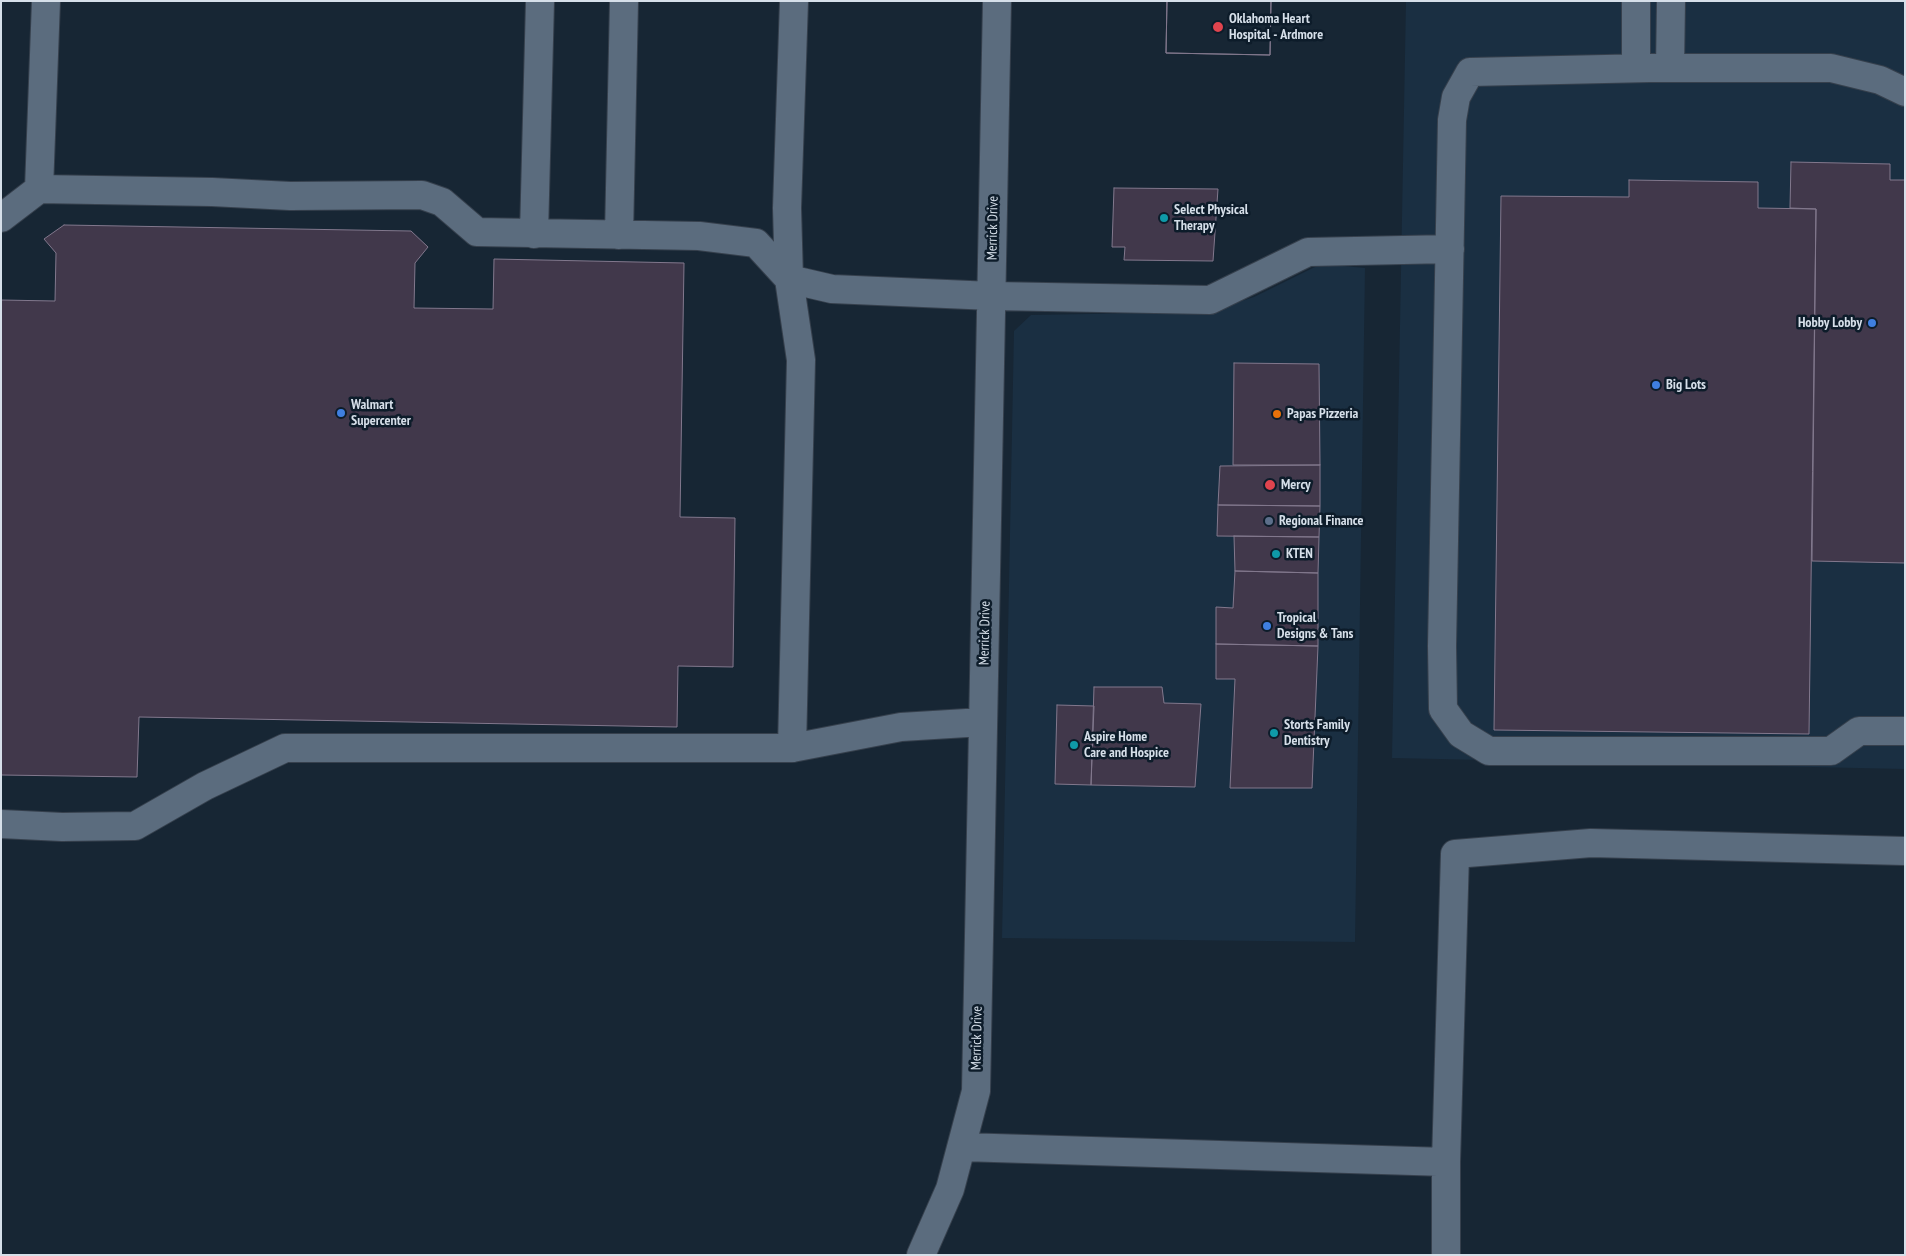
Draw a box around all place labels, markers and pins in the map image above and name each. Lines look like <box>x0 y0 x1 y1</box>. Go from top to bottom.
place label: Oklahoma Heart Hospital - Ardmore <box>1229 11 1323 44</box>
marker: Oklahoma Heart Hospital - Ardmore <box>1211 20 1225 34</box>
place label: Select Physical Therapy <box>1174 202 1248 234</box>
marker: Select Physical Therapy <box>1158 212 1170 224</box>
place label: Hobby Lobby <box>1798 315 1862 331</box>
marker: Hobby Lobby <box>1866 317 1878 329</box>
place label: Big Lots <box>1666 377 1706 393</box>
marker: Big Lots <box>1650 379 1662 391</box>
place label: Walmart Supercenter <box>351 397 411 430</box>
place label: Papas Pizzeria <box>1287 406 1358 422</box>
marker: Walmart Supercenter <box>335 407 347 419</box>
marker: Papas Pizzeria <box>1271 408 1283 420</box>
place label: Mercy <box>1281 477 1311 493</box>
marker: Mercy <box>1263 478 1277 492</box>
place label: Regional Finance <box>1279 513 1363 529</box>
marker: Regional Finance <box>1263 515 1275 527</box>
place label: KTEN <box>1286 546 1313 562</box>
marker: KTEN <box>1270 548 1282 560</box>
place label: Tropical Designs & Tans <box>1277 610 1353 642</box>
marker: Tropical Designs & Tans <box>1261 620 1273 632</box>
place label: Storts Family Dentistry <box>1284 717 1350 750</box>
marker: Storts Family Dentistry <box>1268 727 1280 739</box>
place label: Aspire Home Care and Hospice <box>1084 729 1169 762</box>
marker: Aspire Home Care and Hospice <box>1068 739 1080 751</box>

